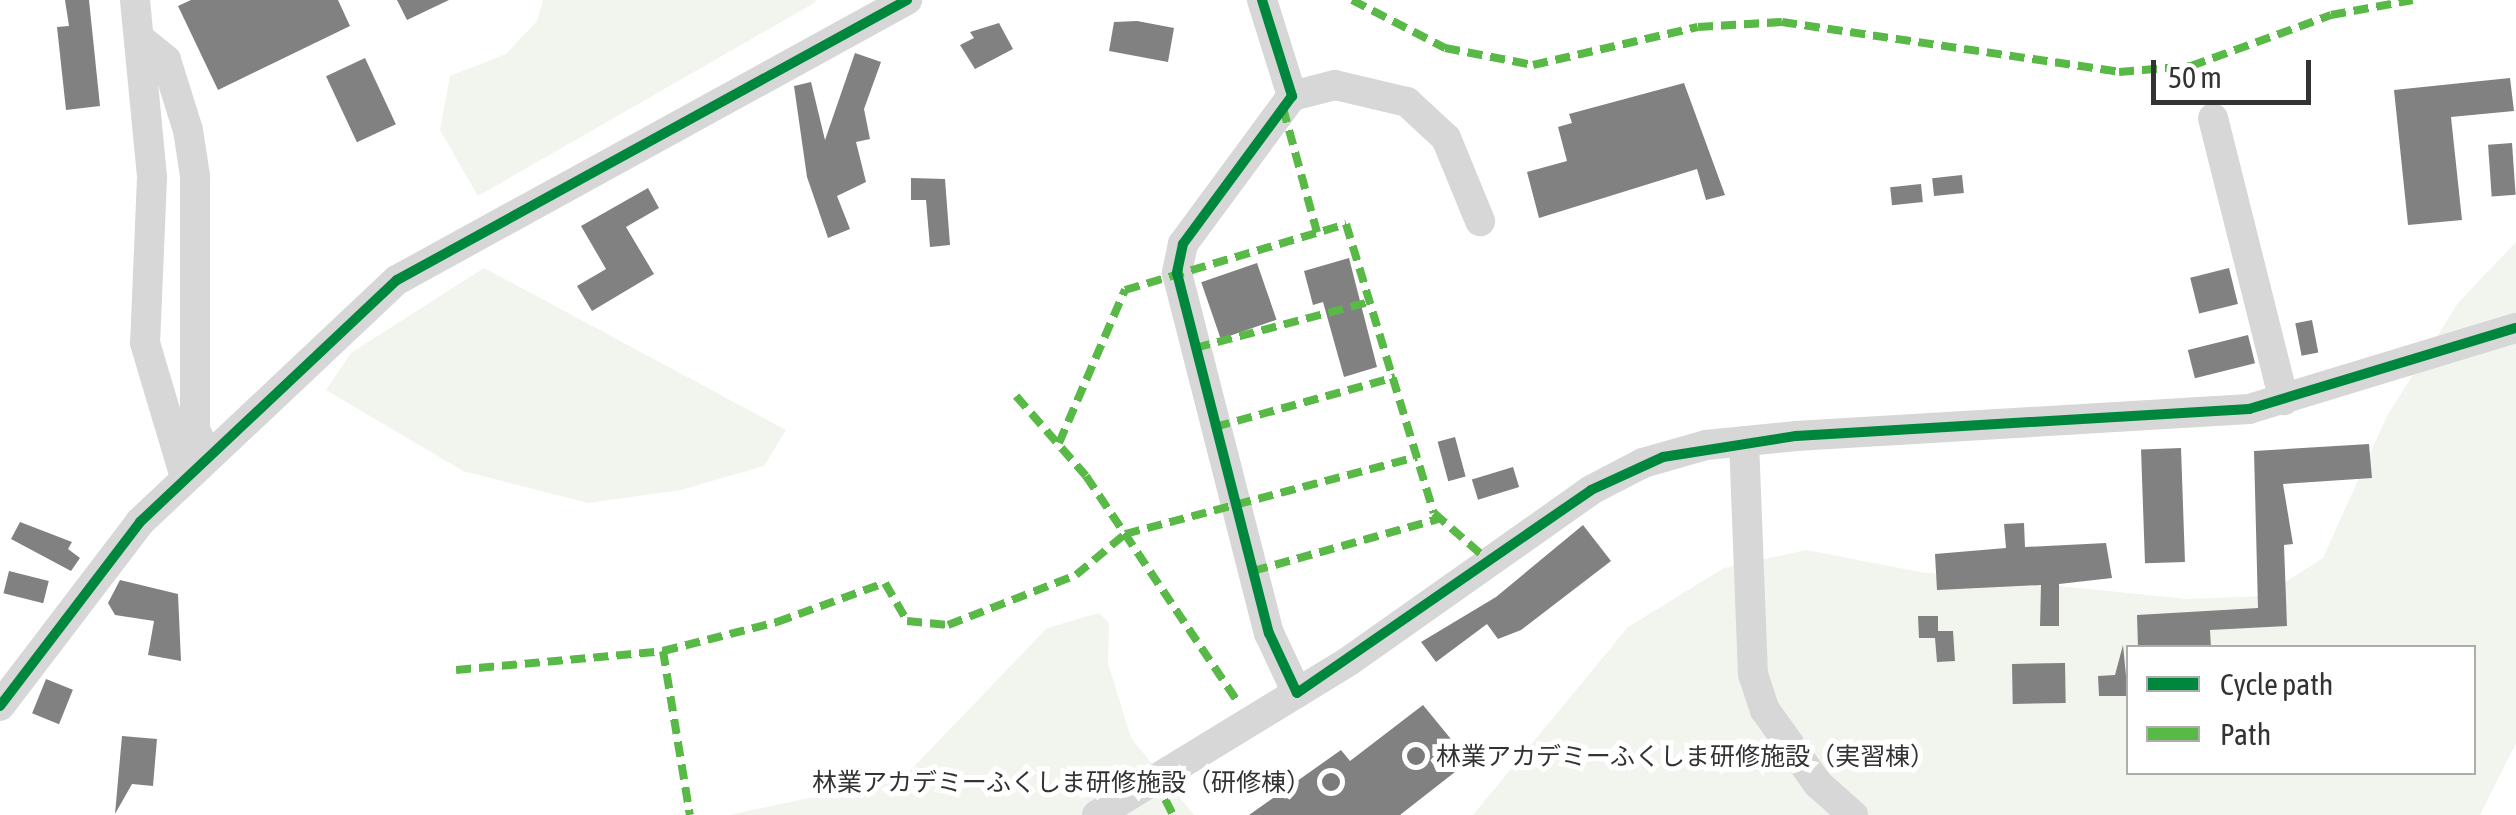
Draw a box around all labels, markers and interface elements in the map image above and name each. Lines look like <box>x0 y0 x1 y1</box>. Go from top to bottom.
scale bar <box>2156 40 2316 102</box>
text: 50 m <box>2168 60 2222 94</box>
legend <box>2126 645 2476 775</box>
text: Cycle path <box>2220 667 2333 701</box>
text: Path <box>2220 717 2271 751</box>
place label: 林業アカデミーふくしま研修施設（実習棟） <box>1436 741 1936 771</box>
marker: 林業アカデミーふくしま研修施設（実習棟） <box>1405 745 1427 767</box>
place label: 林業アカデミーふくしま研修施設（研修棟） <box>811 767 1311 797</box>
marker: 林業アカデミーふくしま研修施設（研修棟） <box>1320 771 1342 793</box>

